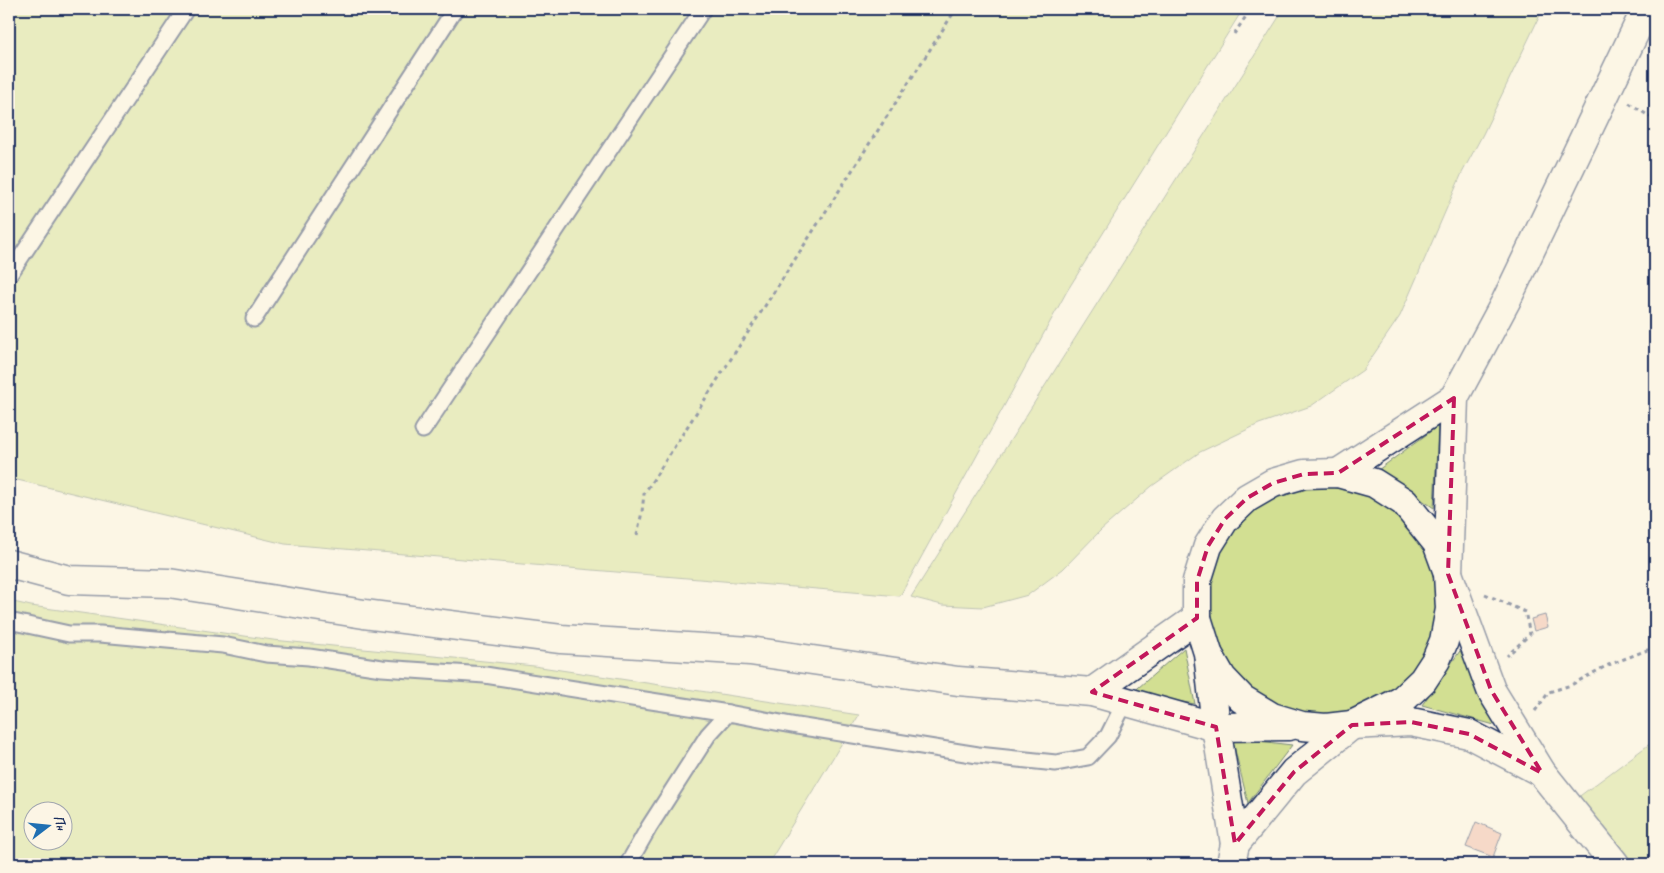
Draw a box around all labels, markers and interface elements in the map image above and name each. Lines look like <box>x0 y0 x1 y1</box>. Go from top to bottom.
north arrow <box>22 800 72 850</box>
text: Пн <box>50 813 70 833</box>

